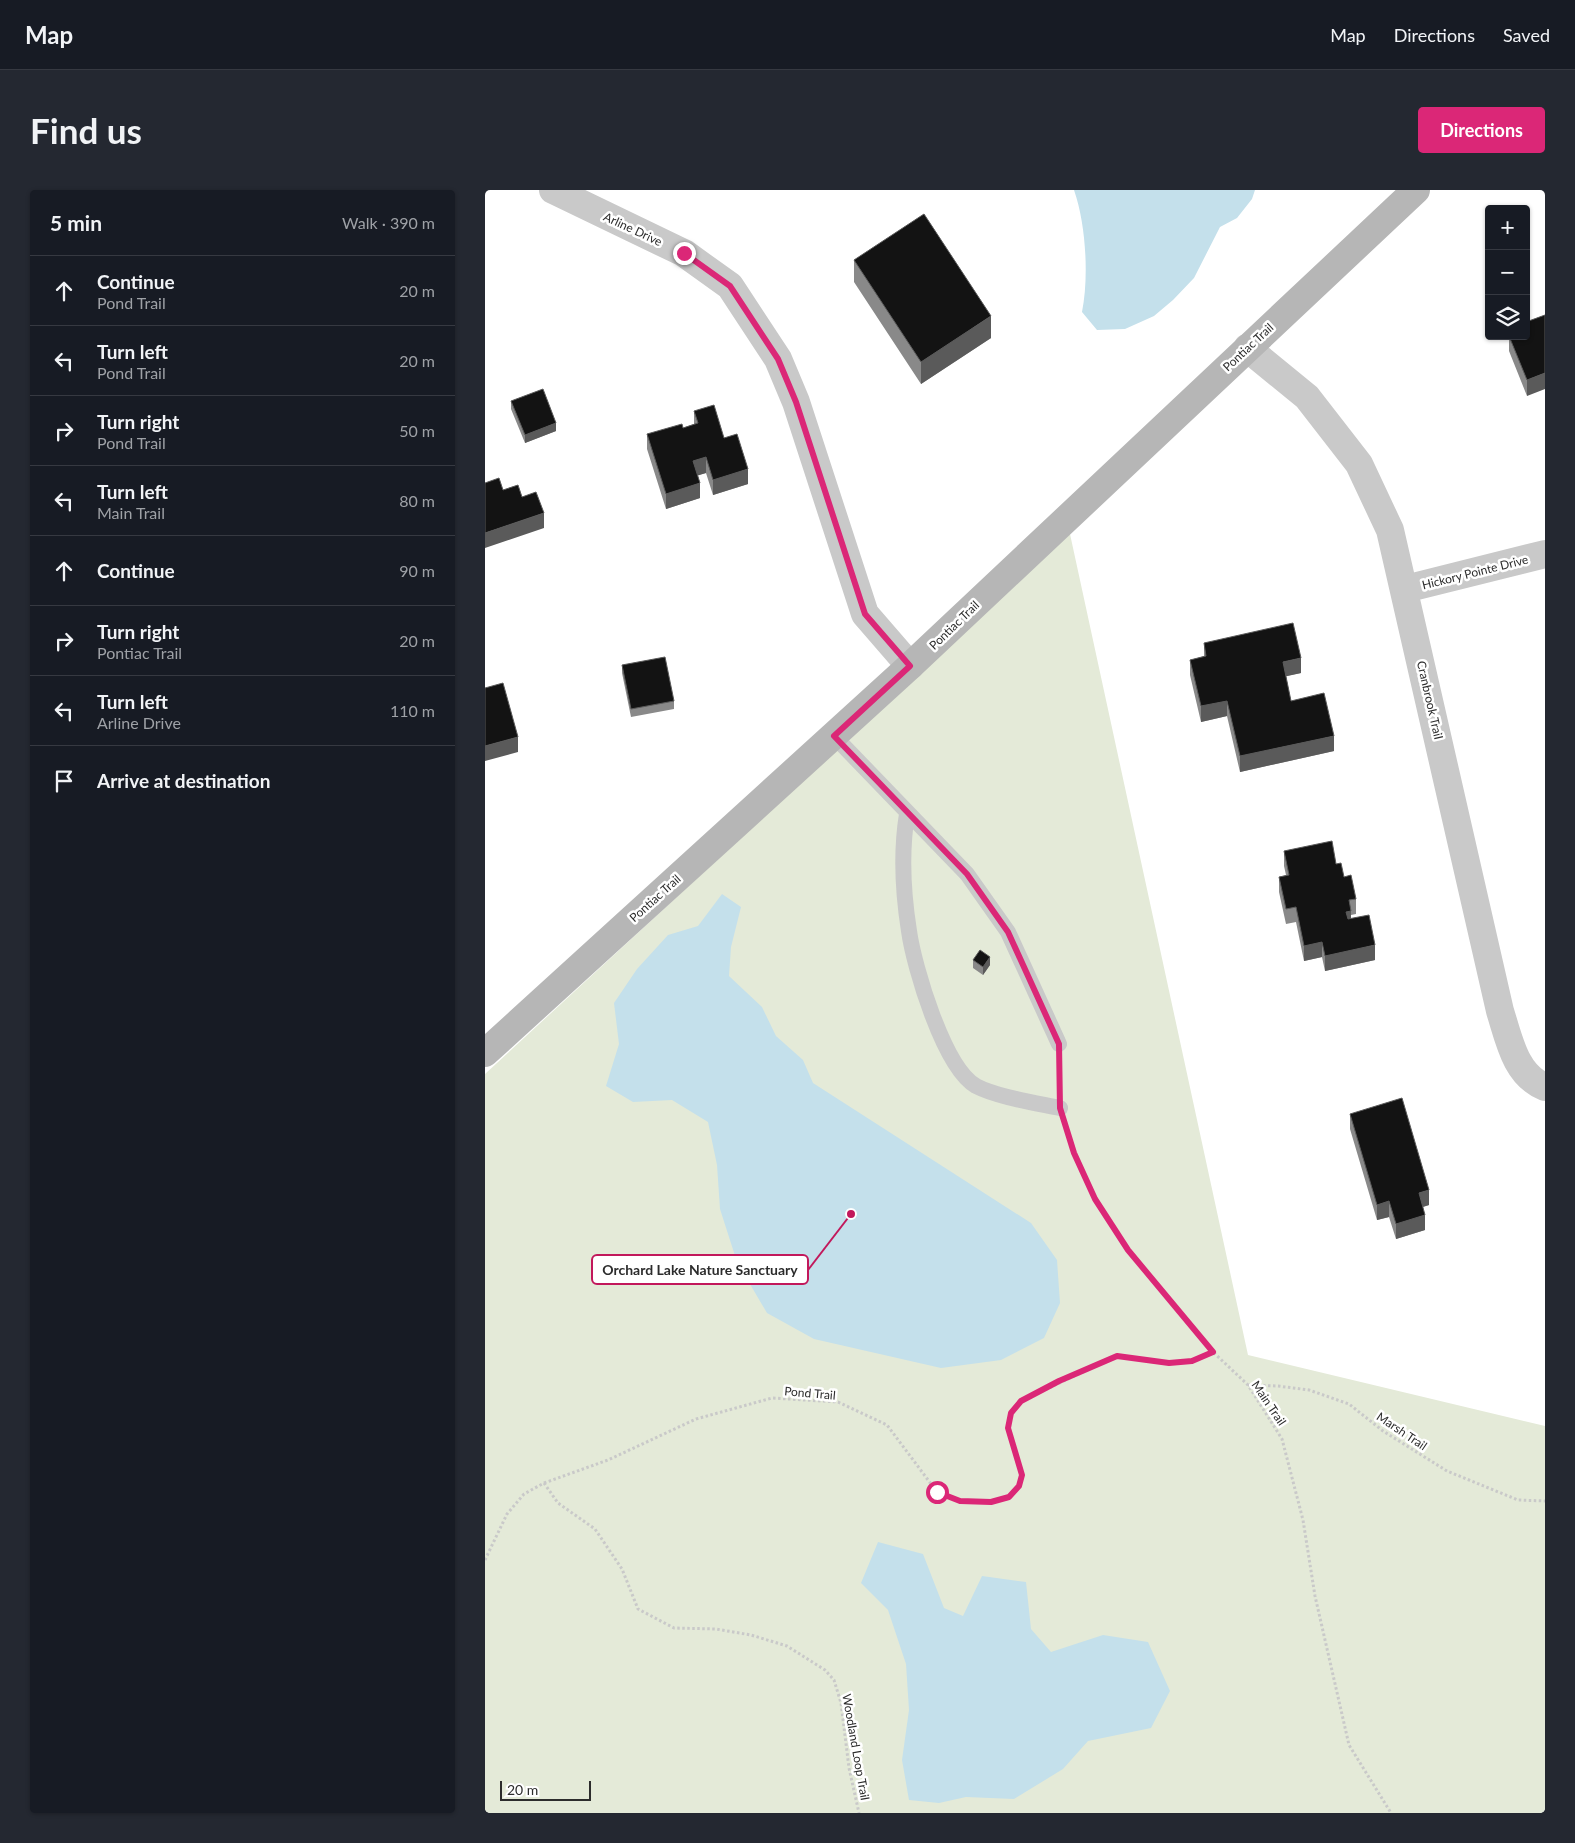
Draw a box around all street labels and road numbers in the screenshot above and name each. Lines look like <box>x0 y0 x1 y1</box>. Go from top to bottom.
street label: Arline Drive <box>601 209 665 249</box>
street label: Pontiac Trail <box>1220 320 1276 374</box>
street label: Hickory Pointe Drive <box>1420 552 1530 592</box>
street label: Pontiac Trail <box>926 597 982 653</box>
street label: Cranbrook Trail <box>1414 659 1446 741</box>
street label: Pontiac Trail <box>626 871 684 925</box>
street label: Main Trail <box>1249 1378 1289 1428</box>
street label: Pond Trail <box>784 1383 836 1403</box>
street label: Marsh Trail <box>1374 1409 1430 1453</box>
street label: Woodland Loop Trail <box>839 1693 873 1801</box>

